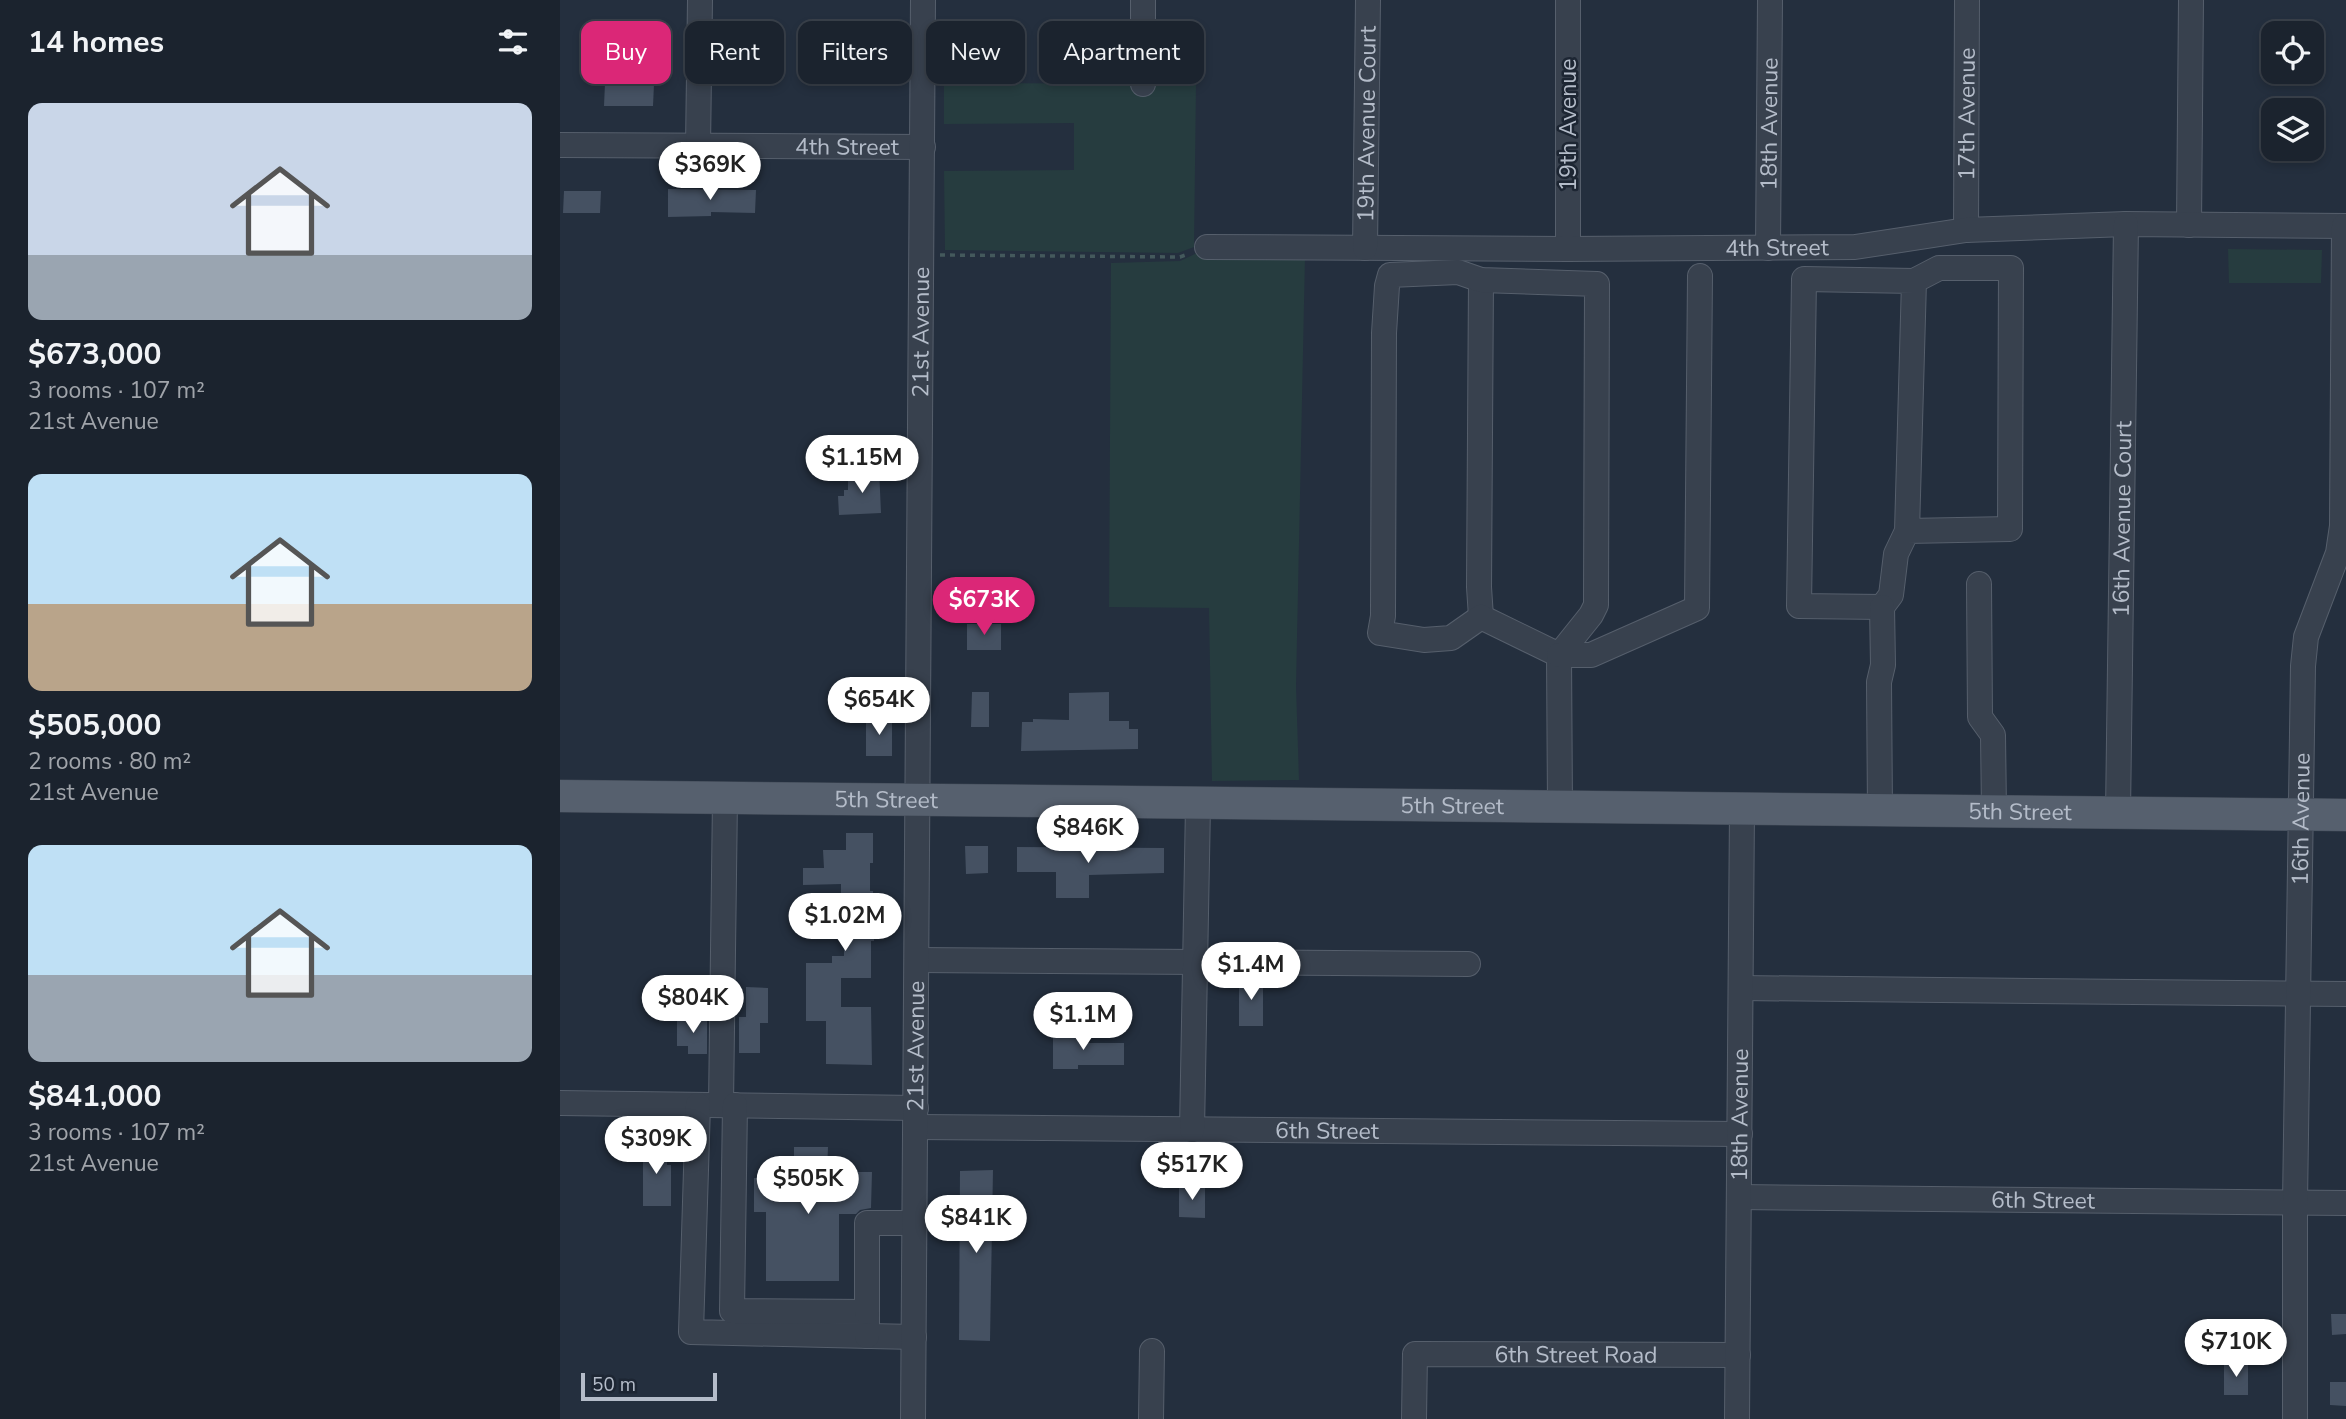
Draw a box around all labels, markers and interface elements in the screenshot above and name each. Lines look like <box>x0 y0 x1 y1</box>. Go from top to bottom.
chip: Buy <box>581 21 671 84</box>
chip: Rent <box>685 21 784 84</box>
chip: Filters <box>798 21 912 84</box>
chip: New <box>926 21 1025 84</box>
chip: Apartment <box>1039 21 1204 84</box>
map controls <box>2261 21 2324 161</box>
button: locate <box>2261 21 2324 84</box>
text: 14 homes <box>28 22 164 63</box>
icon: filters <box>494 23 532 61</box>
street label: 19th Avenue Court <box>1350 25 1384 222</box>
street label: 17th Avenue <box>1951 47 1983 181</box>
street label: 18th Avenue <box>1753 57 1786 191</box>
street label: 19th Avenue <box>1553 59 1584 191</box>
button: layers <box>2261 98 2324 161</box>
street label: 4th Street <box>795 131 900 163</box>
pin: $369K <box>661 142 759 202</box>
icon: home <box>217 148 343 274</box>
text: $369K <box>675 149 745 180</box>
street label: 4th Street <box>1725 232 1830 264</box>
street label: 21st Avenue <box>905 266 937 398</box>
text: $673,000 <box>28 334 161 375</box>
text: 3 rooms · 107 m² <box>28 375 205 406</box>
text: 21st Avenue <box>28 406 159 437</box>
street label: 16th Avenue Court <box>2106 420 2139 617</box>
pin: $1.15M <box>805 435 919 495</box>
text: $1.15M <box>822 442 902 473</box>
icon: home <box>217 519 343 645</box>
pin: $673K <box>935 578 1033 637</box>
text: $673K <box>949 584 1019 615</box>
pin: $654K <box>830 678 928 737</box>
text: $654K <box>844 684 914 715</box>
text: $505,000 <box>28 705 161 746</box>
text: 2 rooms · 80 m² <box>28 746 191 777</box>
street label: 16th Avenue <box>2285 752 2318 886</box>
text: 21st Avenue <box>28 777 159 808</box>
street label: 5th Street <box>834 784 939 816</box>
street label: 5th Street <box>1400 790 1505 822</box>
street label: 5th Street <box>1968 796 2073 828</box>
pin: $846K <box>1039 806 1137 865</box>
text: $846K <box>1053 812 1123 843</box>
icon: home <box>217 890 343 1016</box>
pin: $1.02M <box>788 894 902 953</box>
text: $1.02M <box>805 900 885 931</box>
pin: $1.4M <box>1202 942 1300 1002</box>
text: $1.4M <box>1217 949 1285 980</box>
pin: $804K <box>644 976 742 1035</box>
street label: 21st Avenue <box>900 980 932 1112</box>
text: $804K <box>658 982 728 1013</box>
pin: $1.1M <box>1034 992 1132 1052</box>
text: $1.1M <box>1049 999 1117 1030</box>
street label: 18th Avenue <box>1724 1048 1756 1182</box>
text: $841,000 <box>28 1076 161 1117</box>
street label: 6th Street <box>1275 1115 1380 1147</box>
pin: $309K <box>607 1116 705 1176</box>
text: 3 rooms · 107 m² <box>28 1117 205 1148</box>
text: $309K <box>621 1123 691 1154</box>
pin: $517K <box>1143 1142 1241 1202</box>
text: 21st Avenue <box>28 1148 159 1179</box>
text: $517K <box>1157 1149 1227 1180</box>
pin: $505K <box>759 1156 857 1216</box>
text: $505K <box>773 1163 843 1194</box>
street label: 6th Street <box>1991 1184 2096 1217</box>
pin: $841K <box>927 1196 1025 1255</box>
text: $841K <box>941 1202 1011 1233</box>
pin: $710K <box>2187 1320 2285 1379</box>
text: $710K <box>2201 1326 2271 1357</box>
street label: 6th Street Road <box>1494 1339 1658 1371</box>
scale bar <box>581 1370 718 1402</box>
text: 50 m <box>592 1372 636 1398</box>

